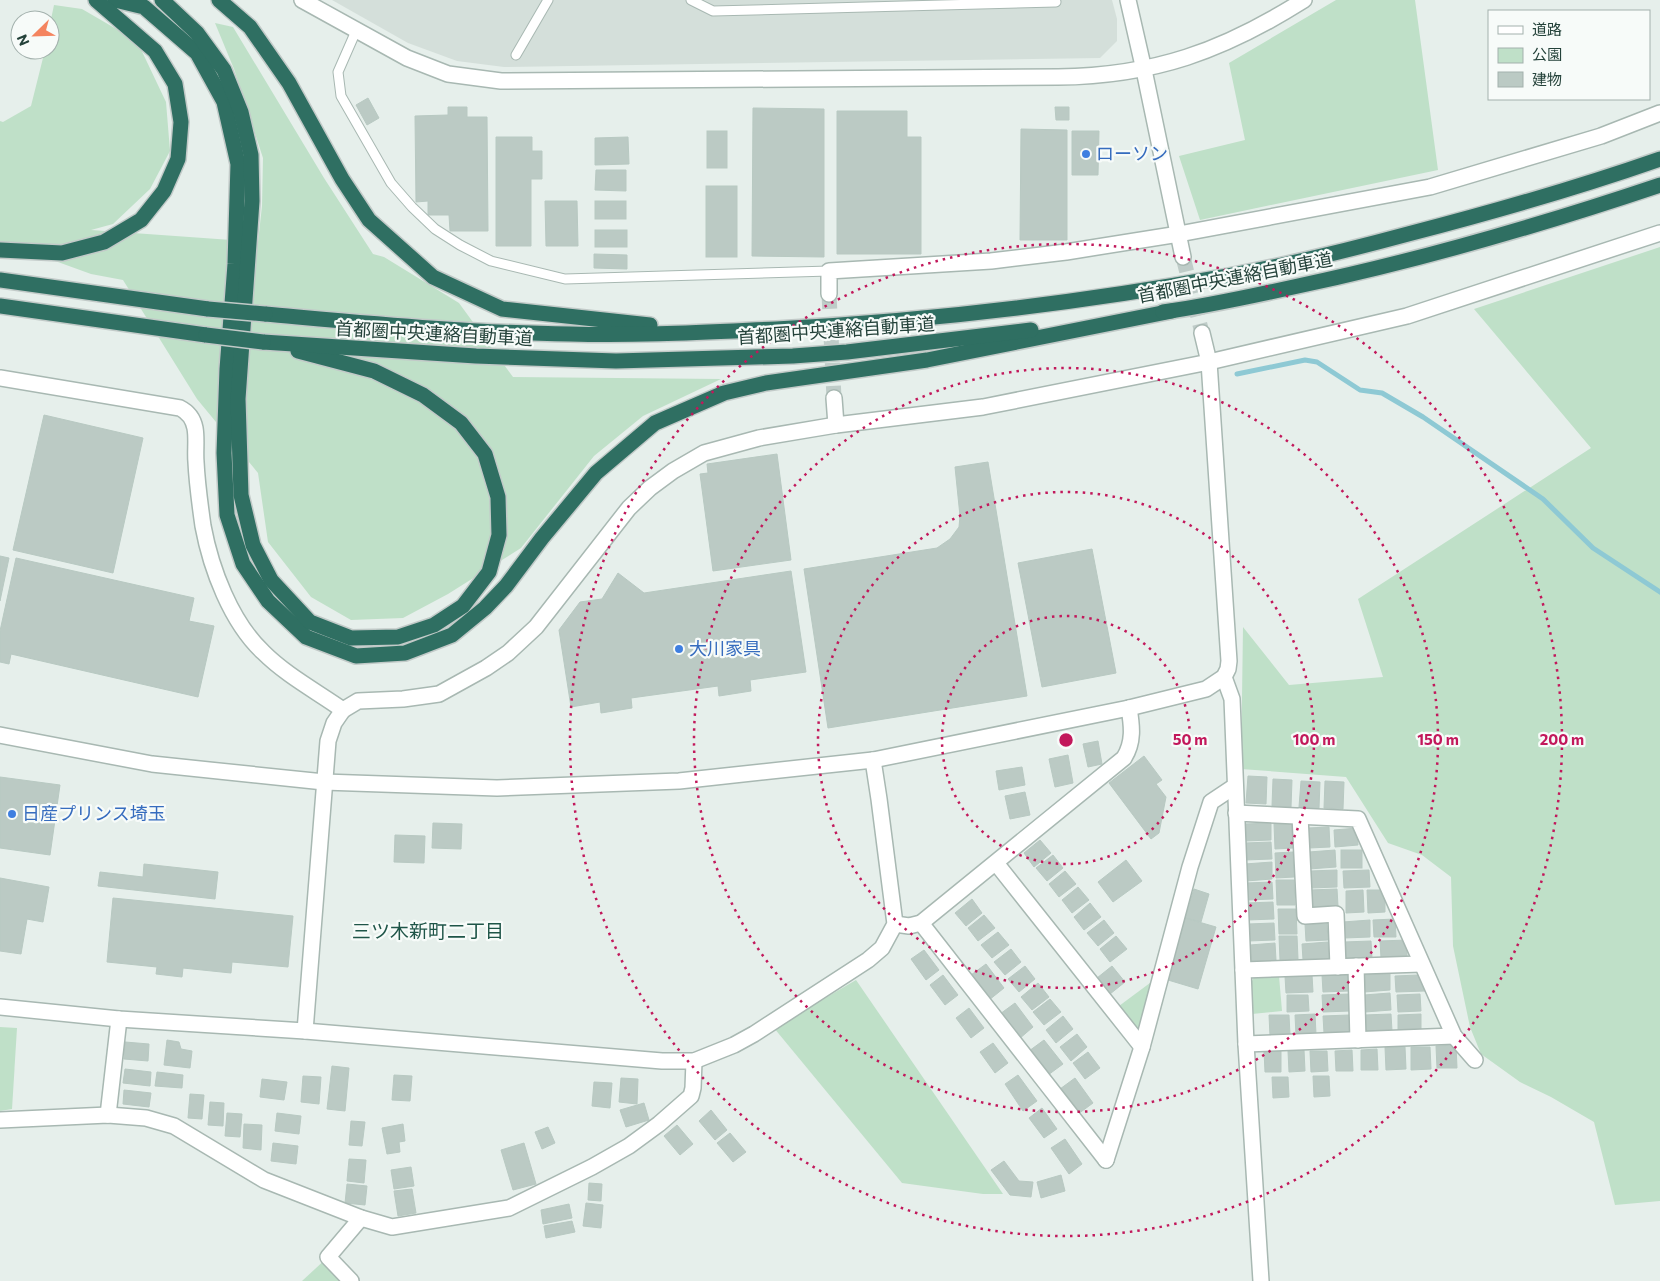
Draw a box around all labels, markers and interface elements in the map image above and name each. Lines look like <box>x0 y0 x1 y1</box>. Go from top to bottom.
north arrow <box>10 10 60 60</box>
legend <box>1488 10 1650 100</box>
text: 道路 <box>1532 20 1562 38</box>
text: N <box>13 32 32 48</box>
text: 公園 <box>1532 45 1562 63</box>
text: 建物 <box>1532 70 1562 88</box>
place label: ローソン <box>1096 142 1168 164</box>
marker: ローソン <box>1080 148 1092 160</box>
street label: 首都圏中央連絡自動車道 <box>1136 247 1334 307</box>
street label: 首都圏中央連絡自動車道 <box>736 312 935 348</box>
street label: 首都圏中央連絡自動車道 <box>335 317 533 349</box>
place label: 大川家具 <box>689 637 761 659</box>
marker: 大川家具 <box>673 643 685 655</box>
text: 50 m <box>1173 730 1207 748</box>
text: 100 m <box>1293 730 1335 748</box>
text: 150 m <box>1417 730 1459 748</box>
text: 200 m <box>1540 730 1584 748</box>
centre of rings <box>1057 731 1075 749</box>
place label: 日産プリンス埼玉 <box>22 802 166 824</box>
marker: 日産プリンス埼玉 <box>6 808 18 820</box>
district label: 三ツ木新町二丁目 <box>352 919 504 942</box>

